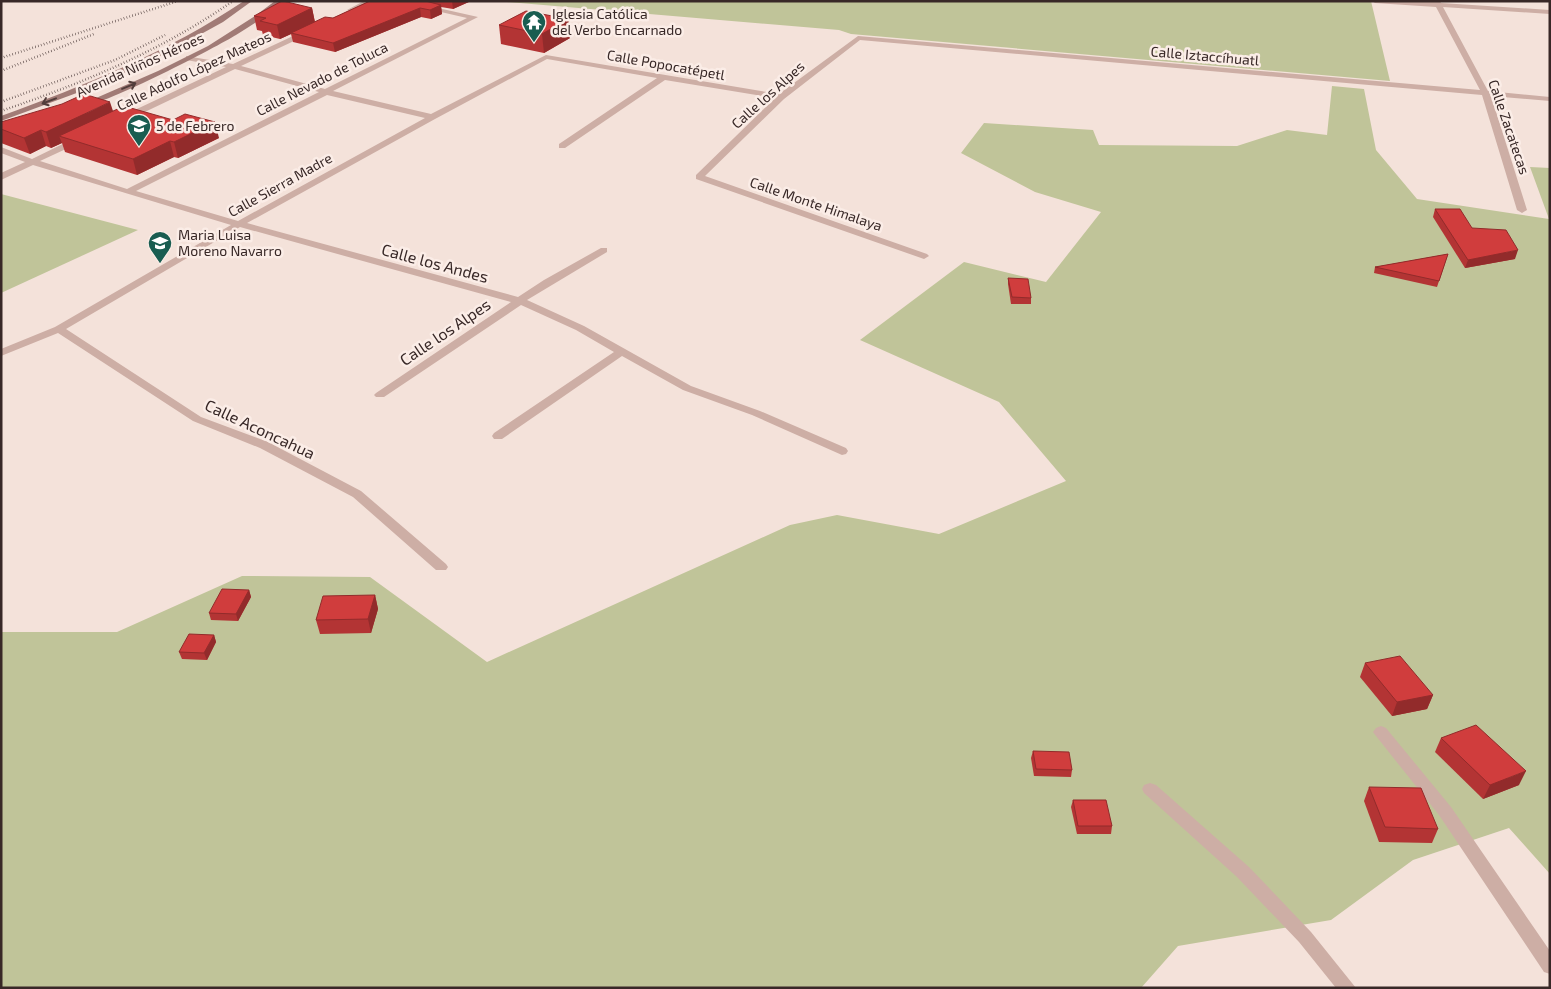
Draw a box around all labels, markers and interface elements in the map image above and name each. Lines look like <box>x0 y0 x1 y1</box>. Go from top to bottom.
place label: Iglesia Católica del Verbo Encarnado <box>552 5 682 38</box>
temple icon: Iglesia Católica del Verbo Encarnado <box>521 9 547 43</box>
street label: Calle Adolfo López Mateos <box>114 27 274 114</box>
street label: Avenida Niños Héroes <box>73 29 206 100</box>
street label: Calle Nevado de Toluca <box>253 38 391 119</box>
street label: Calle Iztaccíhuatl <box>1150 42 1261 69</box>
street label: Calle Popocatépetl <box>606 46 727 83</box>
street label: Calle los Alpes <box>728 57 808 132</box>
street label: Calle Zacatecas <box>1485 77 1534 177</box>
one-way arrow <box>121 81 136 91</box>
one-way arrow <box>42 97 57 106</box>
school or university icon: 5 de Febrero <box>126 113 152 147</box>
place label: 5 de Febrero <box>156 117 234 134</box>
street label: Calle Sierra Madre <box>225 149 335 220</box>
street label: Calle Monte Himalaya <box>748 173 884 234</box>
place label: Maria Luisa Moreno Navarro <box>178 226 282 259</box>
school or university icon: Maria Luisa Moreno Navarro <box>147 230 173 264</box>
street label: Calle los Andes <box>380 239 491 286</box>
street label: Calle los Alpes <box>396 294 494 369</box>
street label: Calle Aconcahua <box>202 395 318 462</box>

